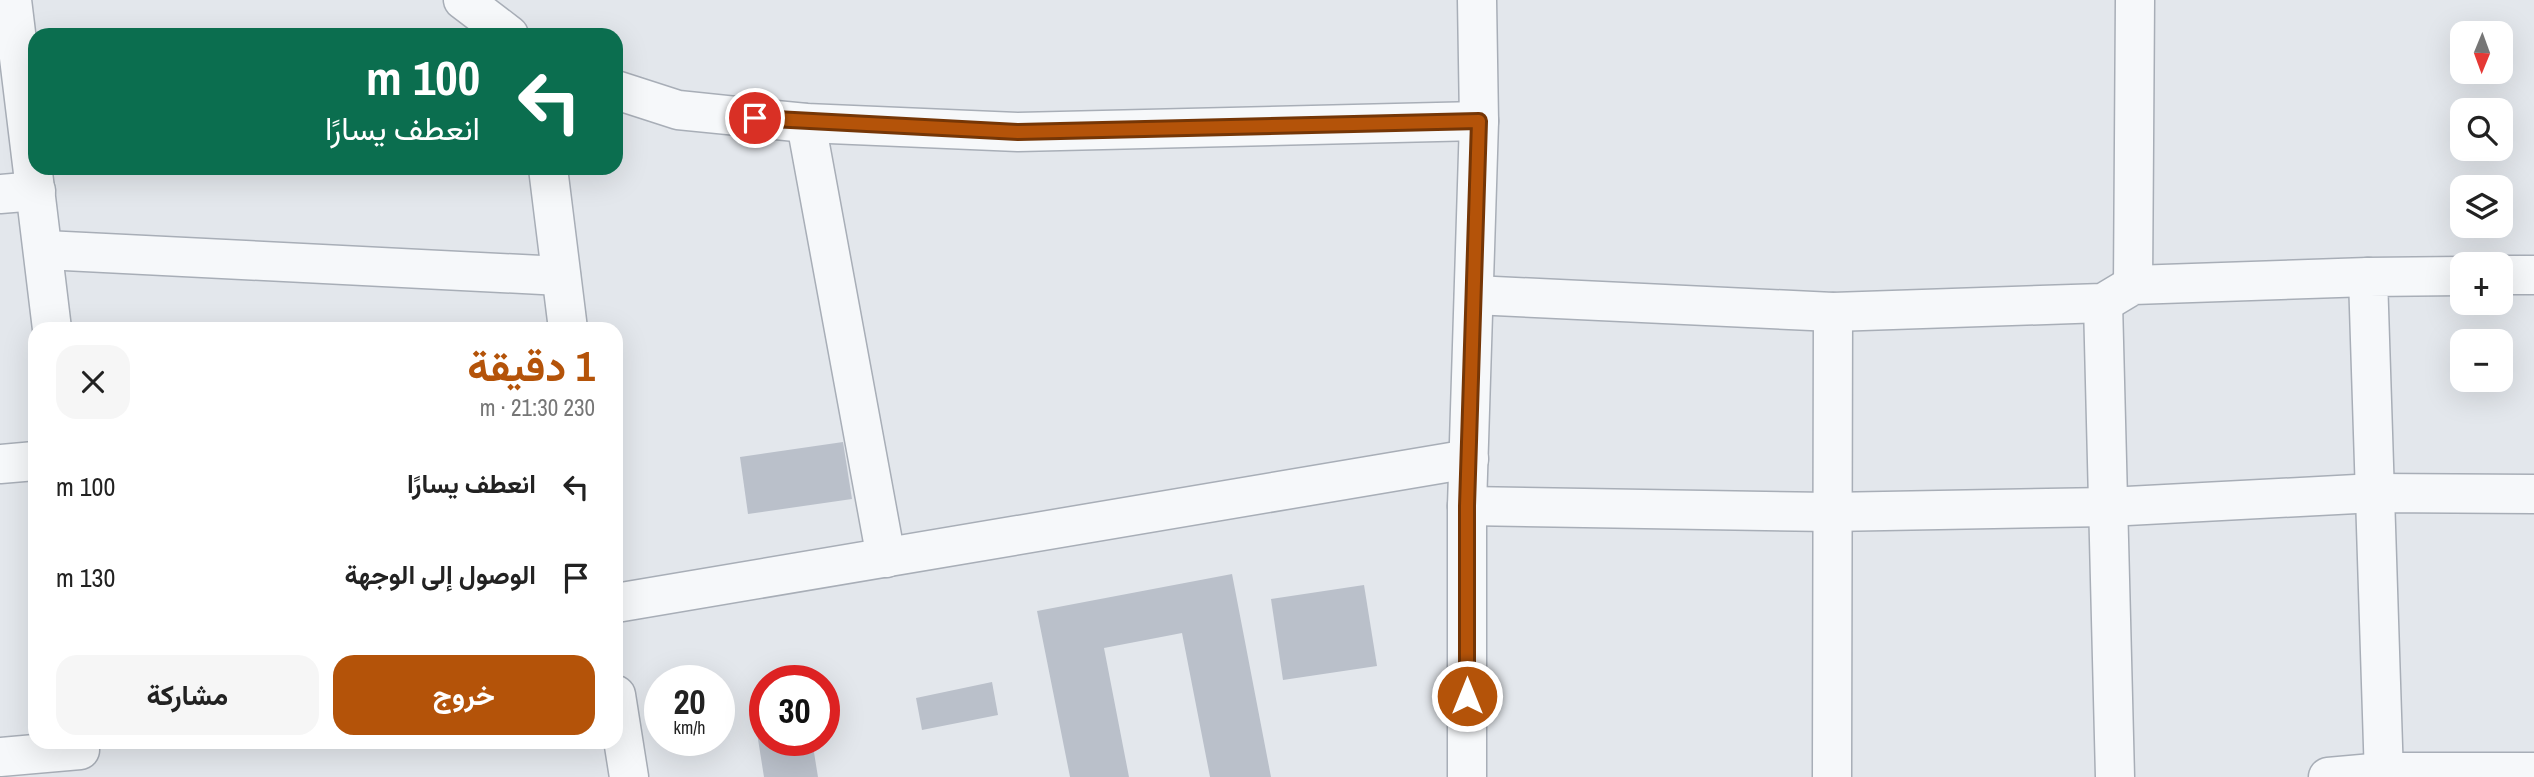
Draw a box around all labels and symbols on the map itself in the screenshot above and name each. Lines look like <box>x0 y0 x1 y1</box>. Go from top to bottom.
north arrow <box>2450 21 2513 84</box>
pin <box>725 88 785 148</box>
position arrow <box>1430 659 1504 733</box>
speed limit sign: 30 <box>749 665 840 756</box>

